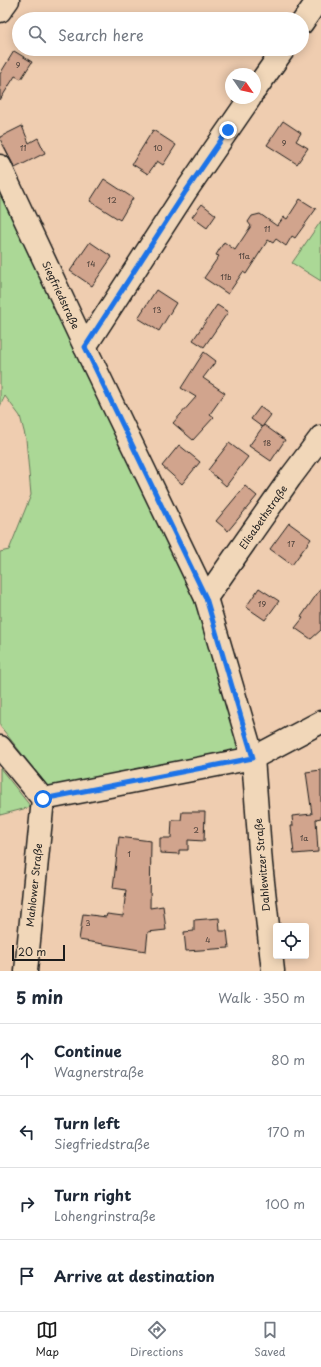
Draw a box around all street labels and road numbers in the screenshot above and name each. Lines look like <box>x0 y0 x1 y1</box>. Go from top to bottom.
street label: Siegfriedstraße <box>39 258 84 331</box>
street label: Elisabethstraße <box>235 482 290 552</box>
street label: Dahlewitzer Straße <box>250 818 273 912</box>
street label: Mahlower Straße <box>22 842 45 927</box>

